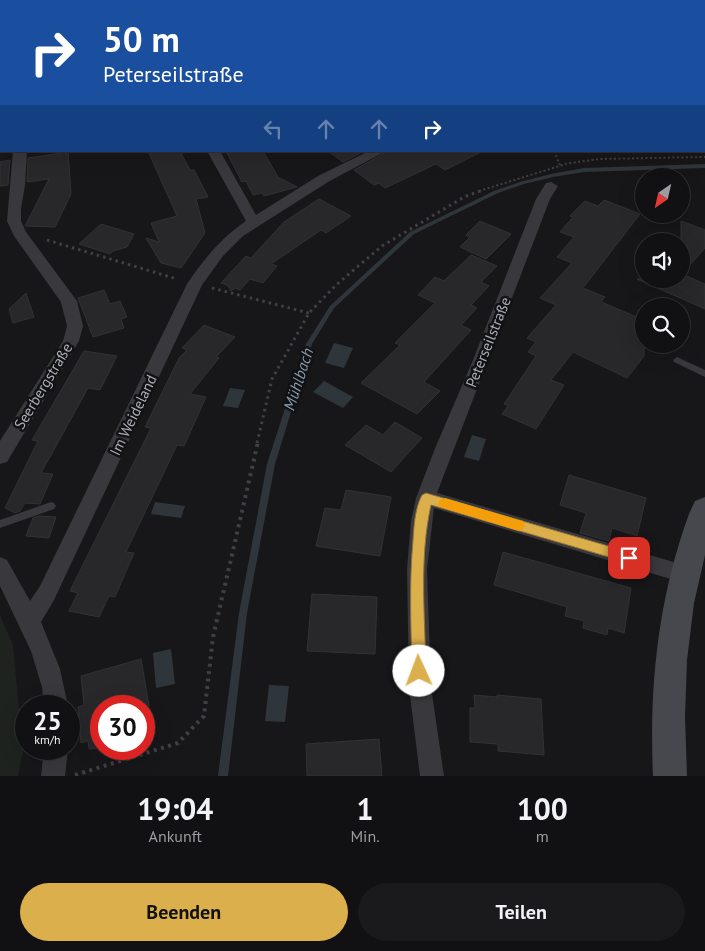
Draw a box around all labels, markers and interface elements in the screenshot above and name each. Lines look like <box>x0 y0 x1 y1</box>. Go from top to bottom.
text: 50 m <box>103 16 180 62</box>
icon: right <box>20 20 85 85</box>
text: Peterseilstraße <box>103 60 244 88</box>
icon: left <box>259 115 287 143</box>
icon: ahead <box>312 115 340 143</box>
icon: ahead <box>365 115 393 143</box>
icon: right <box>418 115 446 143</box>
north arrow <box>635 168 690 222</box>
map controls <box>635 168 690 353</box>
button: sound <box>635 233 690 288</box>
street label: Peterseilstraße <box>461 294 515 390</box>
button: search <box>635 298 690 353</box>
street label: Seerbergstraße <box>10 339 76 433</box>
water label: Mühlbach <box>279 345 317 413</box>
street label: Im Weideland <box>105 372 161 458</box>
pin <box>608 537 650 579</box>
icon: arrive <box>615 544 643 572</box>
position arrow <box>392 644 444 696</box>
speed limit sign: 30 <box>90 695 155 760</box>
text: 25 <box>33 705 62 737</box>
text: km/h <box>34 732 61 747</box>
text: 19:04 <box>137 789 213 828</box>
text: 1 <box>357 789 374 828</box>
text: 100 <box>517 789 568 828</box>
text: Ankunft <box>149 826 202 846</box>
text: Min. <box>350 826 380 846</box>
text: m <box>536 826 549 846</box>
button: Beenden <box>20 883 348 941</box>
button: Teilen <box>358 883 685 941</box>

